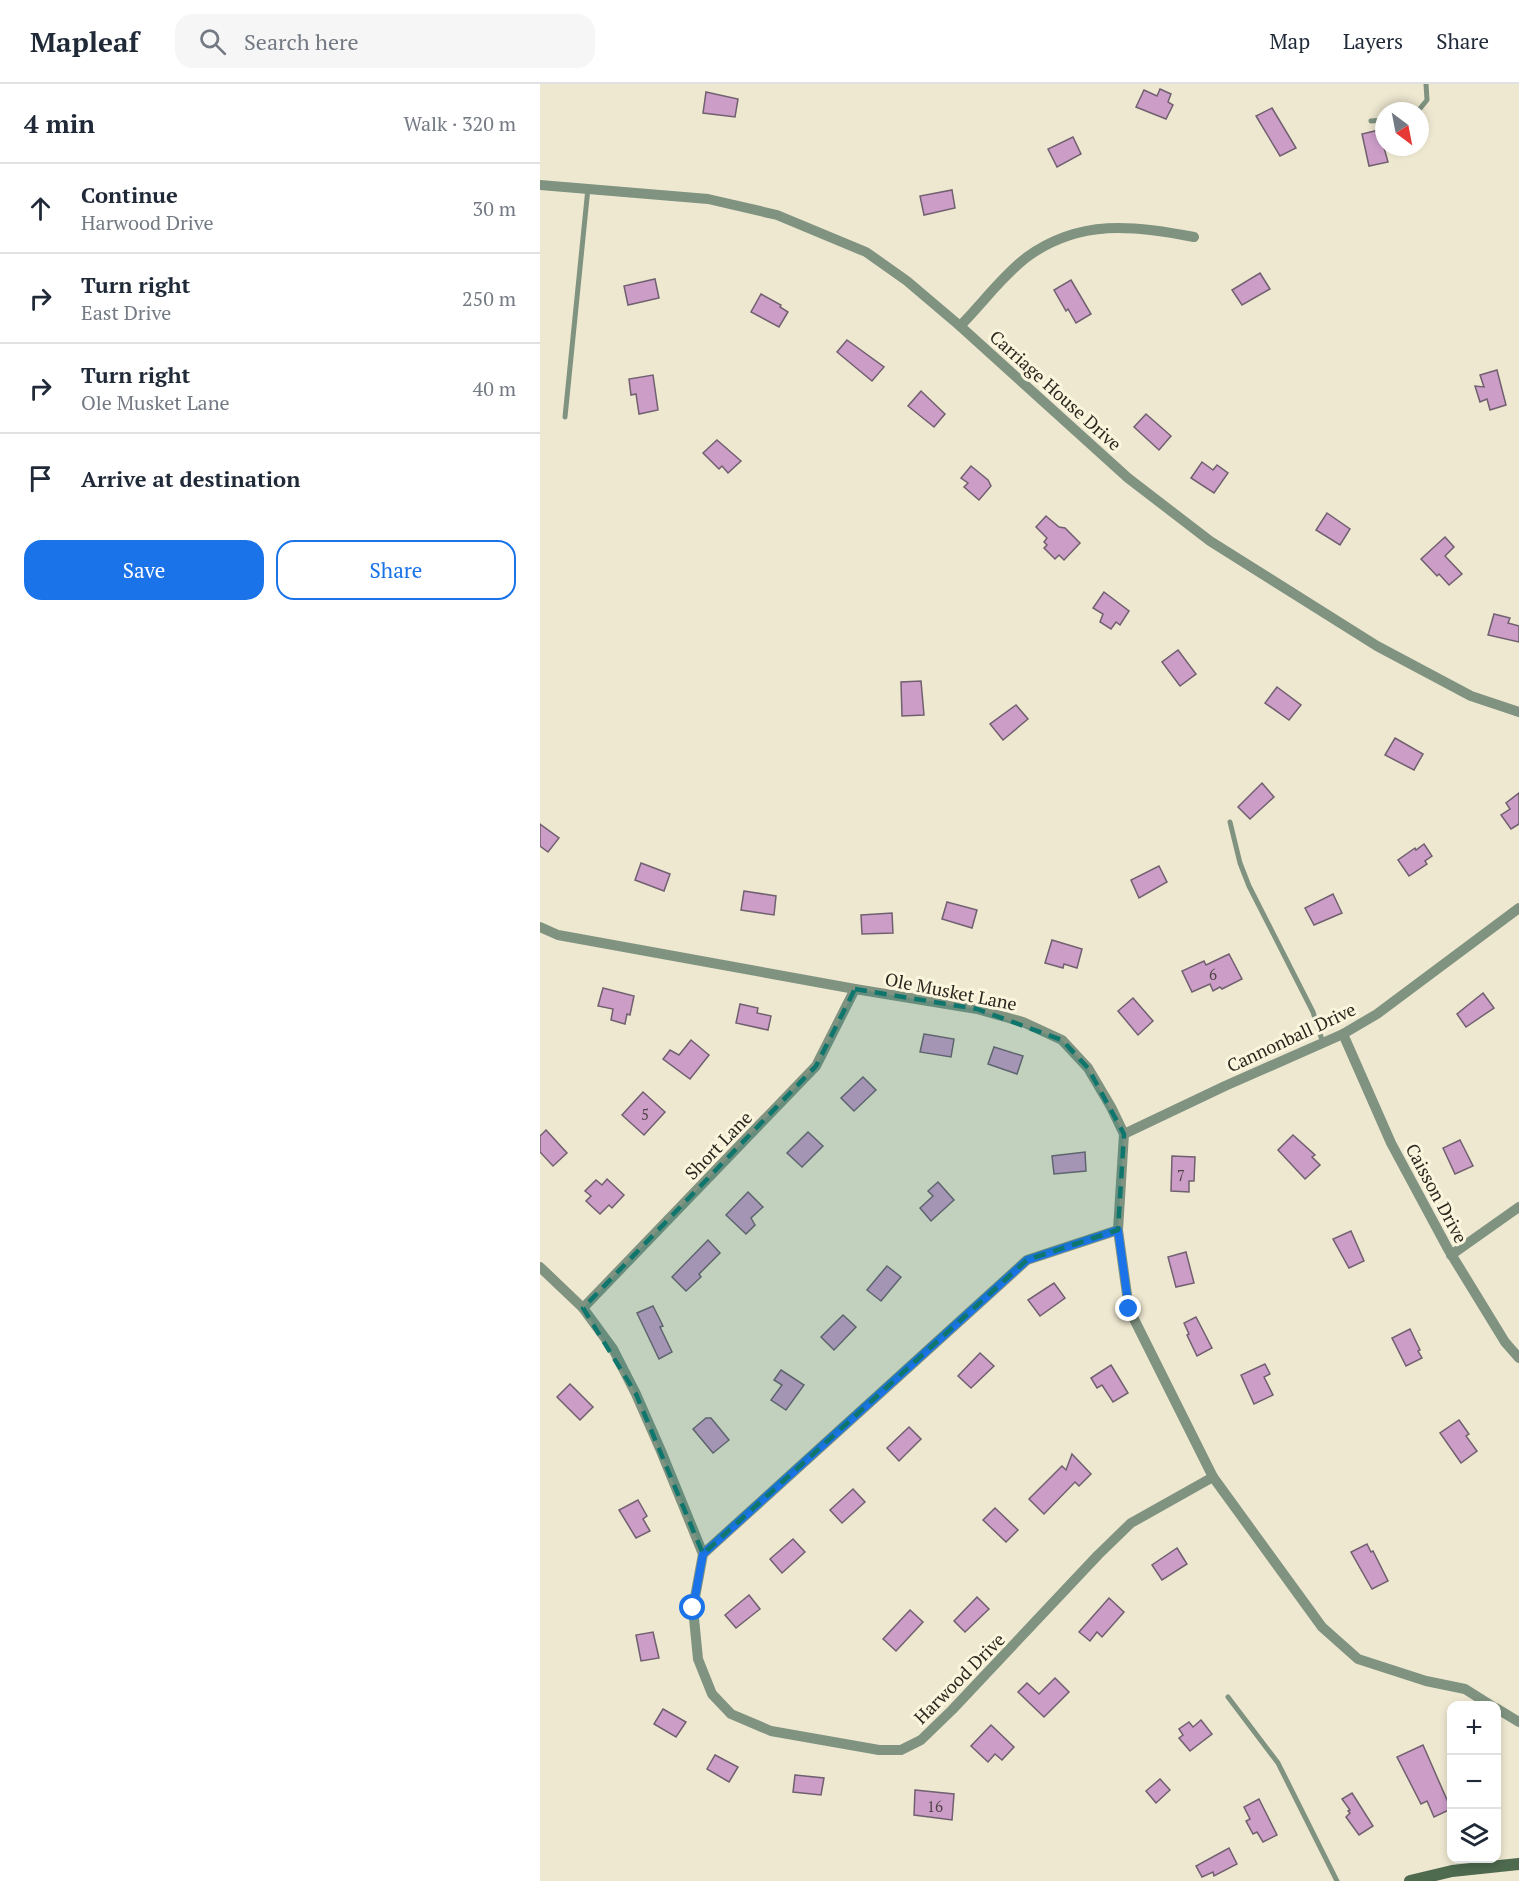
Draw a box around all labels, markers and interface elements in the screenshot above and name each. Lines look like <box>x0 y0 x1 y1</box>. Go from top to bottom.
search box <box>175 14 595 68</box>
text: Mapleaf <box>30 23 139 60</box>
icon: search <box>196 25 229 58</box>
text: Search here <box>244 27 358 56</box>
text: Map <box>1269 27 1310 55</box>
text: Layers <box>1343 27 1403 55</box>
text: Share <box>1436 27 1489 55</box>
north arrow <box>1375 102 1429 156</box>
text: 4 min <box>24 106 95 140</box>
text: Walk · 320 m <box>404 110 516 137</box>
text: Continue <box>81 180 178 209</box>
icon: ahead <box>24 192 57 225</box>
text: 30 m <box>473 195 516 222</box>
text: Harwood Drive <box>81 209 214 236</box>
text: Turn right <box>81 270 190 299</box>
icon: right <box>24 282 57 315</box>
text: 250 m <box>462 285 516 312</box>
text: East Drive <box>81 299 171 326</box>
street label: Carriage House Drive <box>985 324 1127 456</box>
text: Turn right <box>81 360 190 389</box>
icon: right <box>24 372 57 405</box>
text: 40 m <box>473 375 516 402</box>
text: Ole Musket Lane <box>81 389 230 416</box>
icon: arrive <box>24 462 57 495</box>
text: Arrive at destination <box>81 464 300 493</box>
button: Save <box>24 540 264 600</box>
button: Share <box>276 540 516 600</box>
house number: 6 <box>1209 964 1217 984</box>
street label: Ole Musket Lane <box>883 966 1019 1016</box>
street label: Cannonball Drive <box>1223 997 1359 1077</box>
house number: 5 <box>641 1104 649 1124</box>
street label: Short Lane <box>679 1105 757 1185</box>
street label: Caisson Drive <box>1401 1139 1473 1247</box>
house number: 7 <box>1177 1165 1185 1185</box>
route end <box>1115 1295 1141 1321</box>
route start <box>679 1594 705 1620</box>
street label: Harwood Drive <box>908 1627 1010 1729</box>
map controls <box>1447 1701 1501 1863</box>
button: + <box>1447 1701 1501 1755</box>
button: − <box>1447 1755 1501 1809</box>
house number: 16 <box>927 1796 943 1816</box>
button: layers <box>1447 1809 1501 1863</box>

